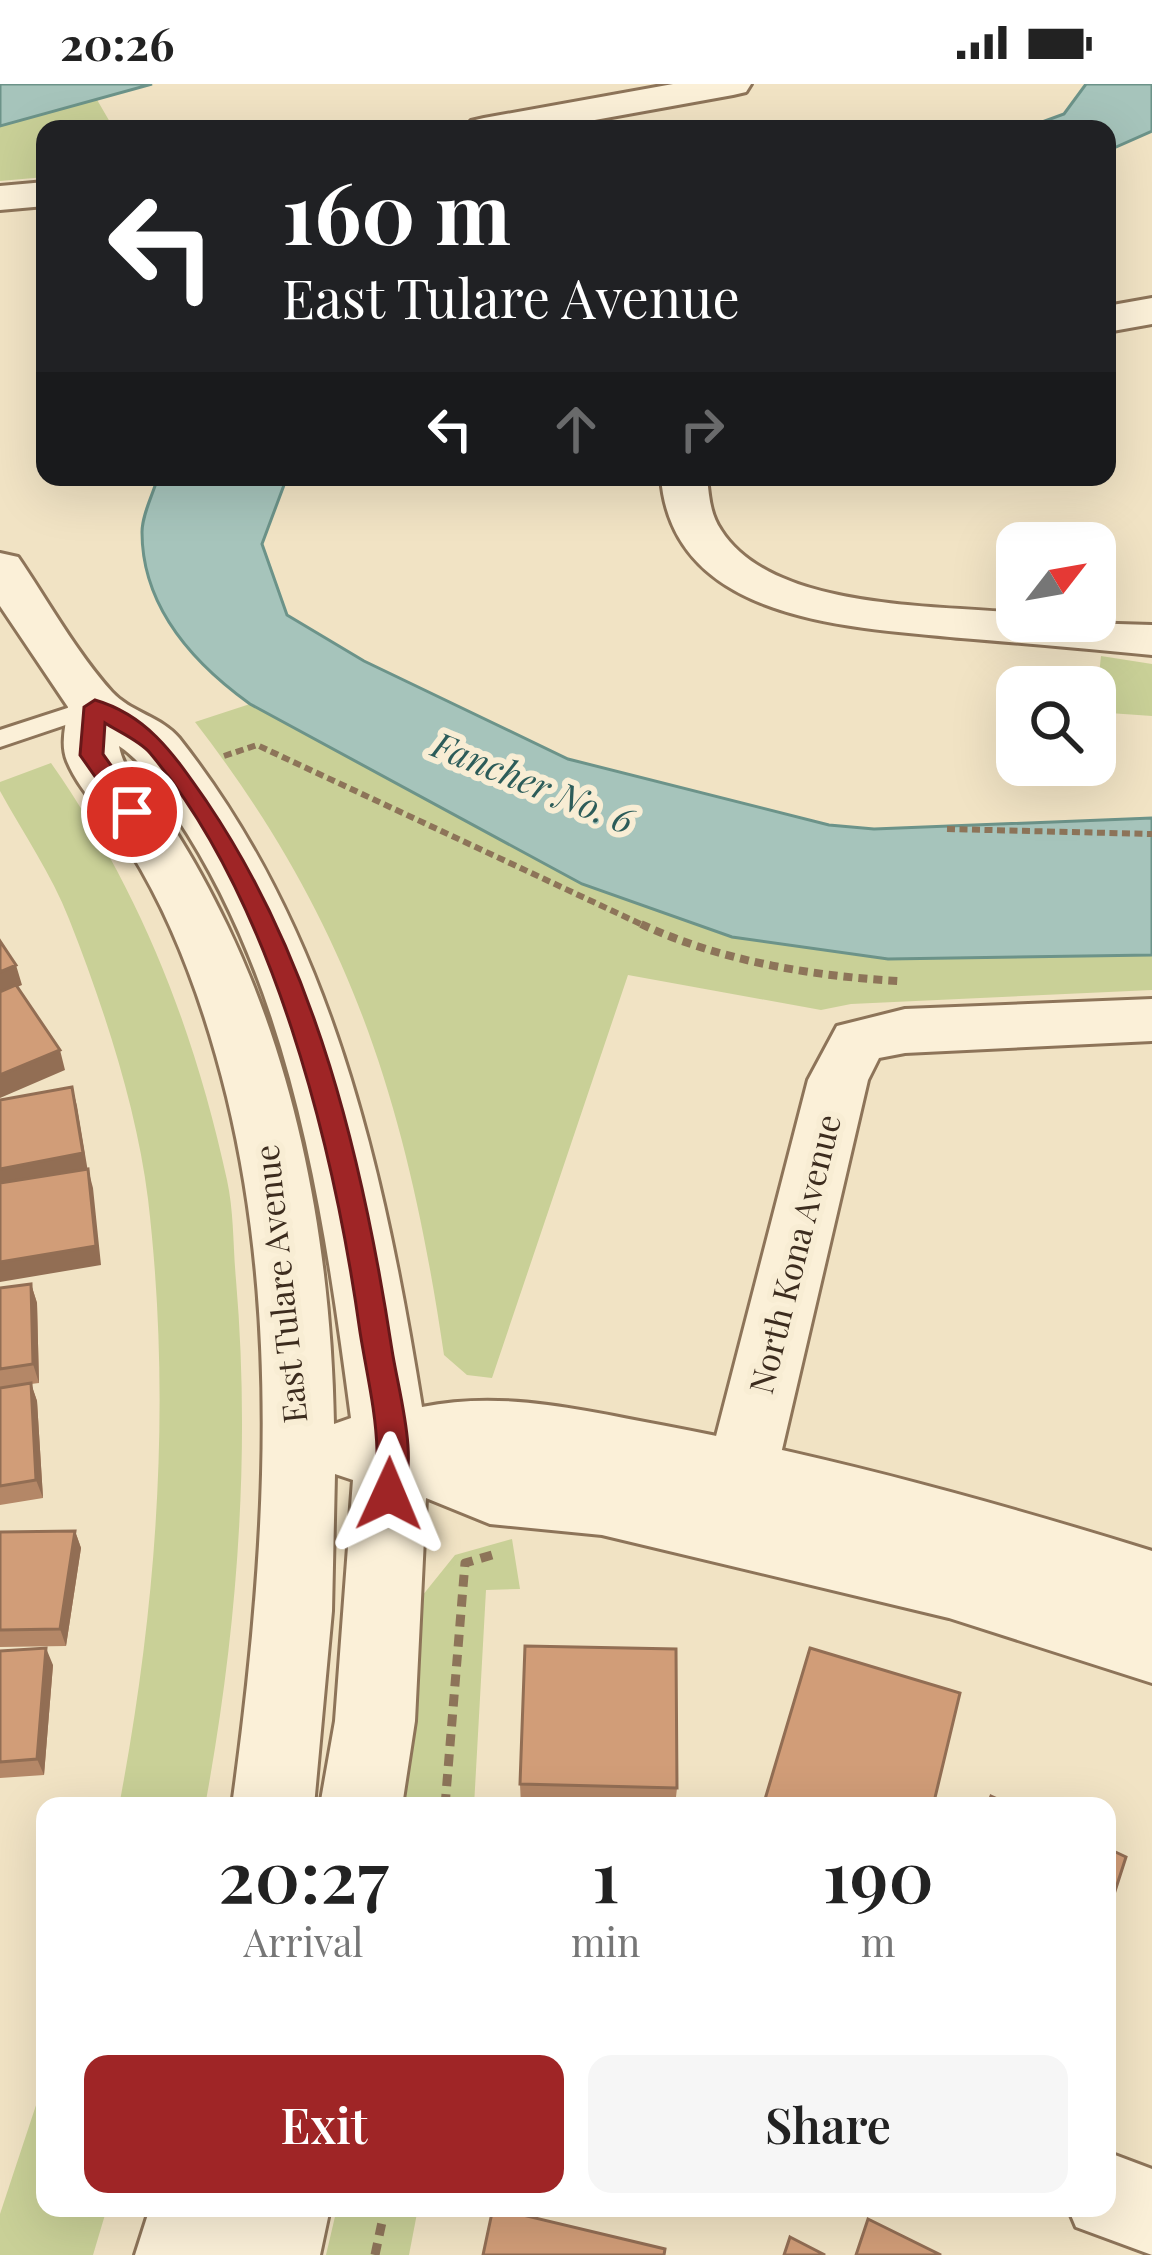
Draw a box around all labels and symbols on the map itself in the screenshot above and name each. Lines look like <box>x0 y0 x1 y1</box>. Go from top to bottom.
north arrow <box>996 522 1116 642</box>
water label: Fancher No. 6 <box>424 718 643 844</box>
pin <box>81 761 183 863</box>
street label: North Kona Avenue <box>737 1109 849 1398</box>
street label: East Tulare Avenue <box>243 1143 316 1426</box>
position arrow <box>326 1431 452 1557</box>

